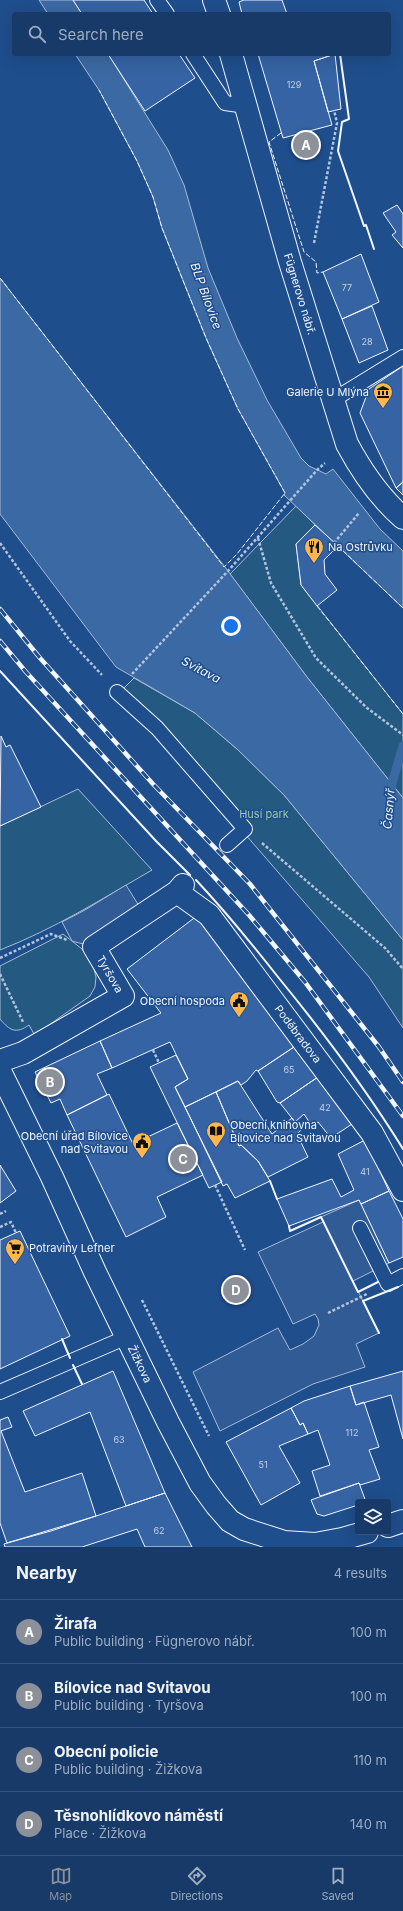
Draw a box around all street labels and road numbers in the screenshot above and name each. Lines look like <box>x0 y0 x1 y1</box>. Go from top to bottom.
street label: Fügnerovo nábř. <box>281 252 319 336</box>
street label: Tyršova <box>94 953 126 995</box>
street label: Poděbradova <box>272 1002 324 1066</box>
street label: Žižkova <box>125 1343 155 1385</box>

